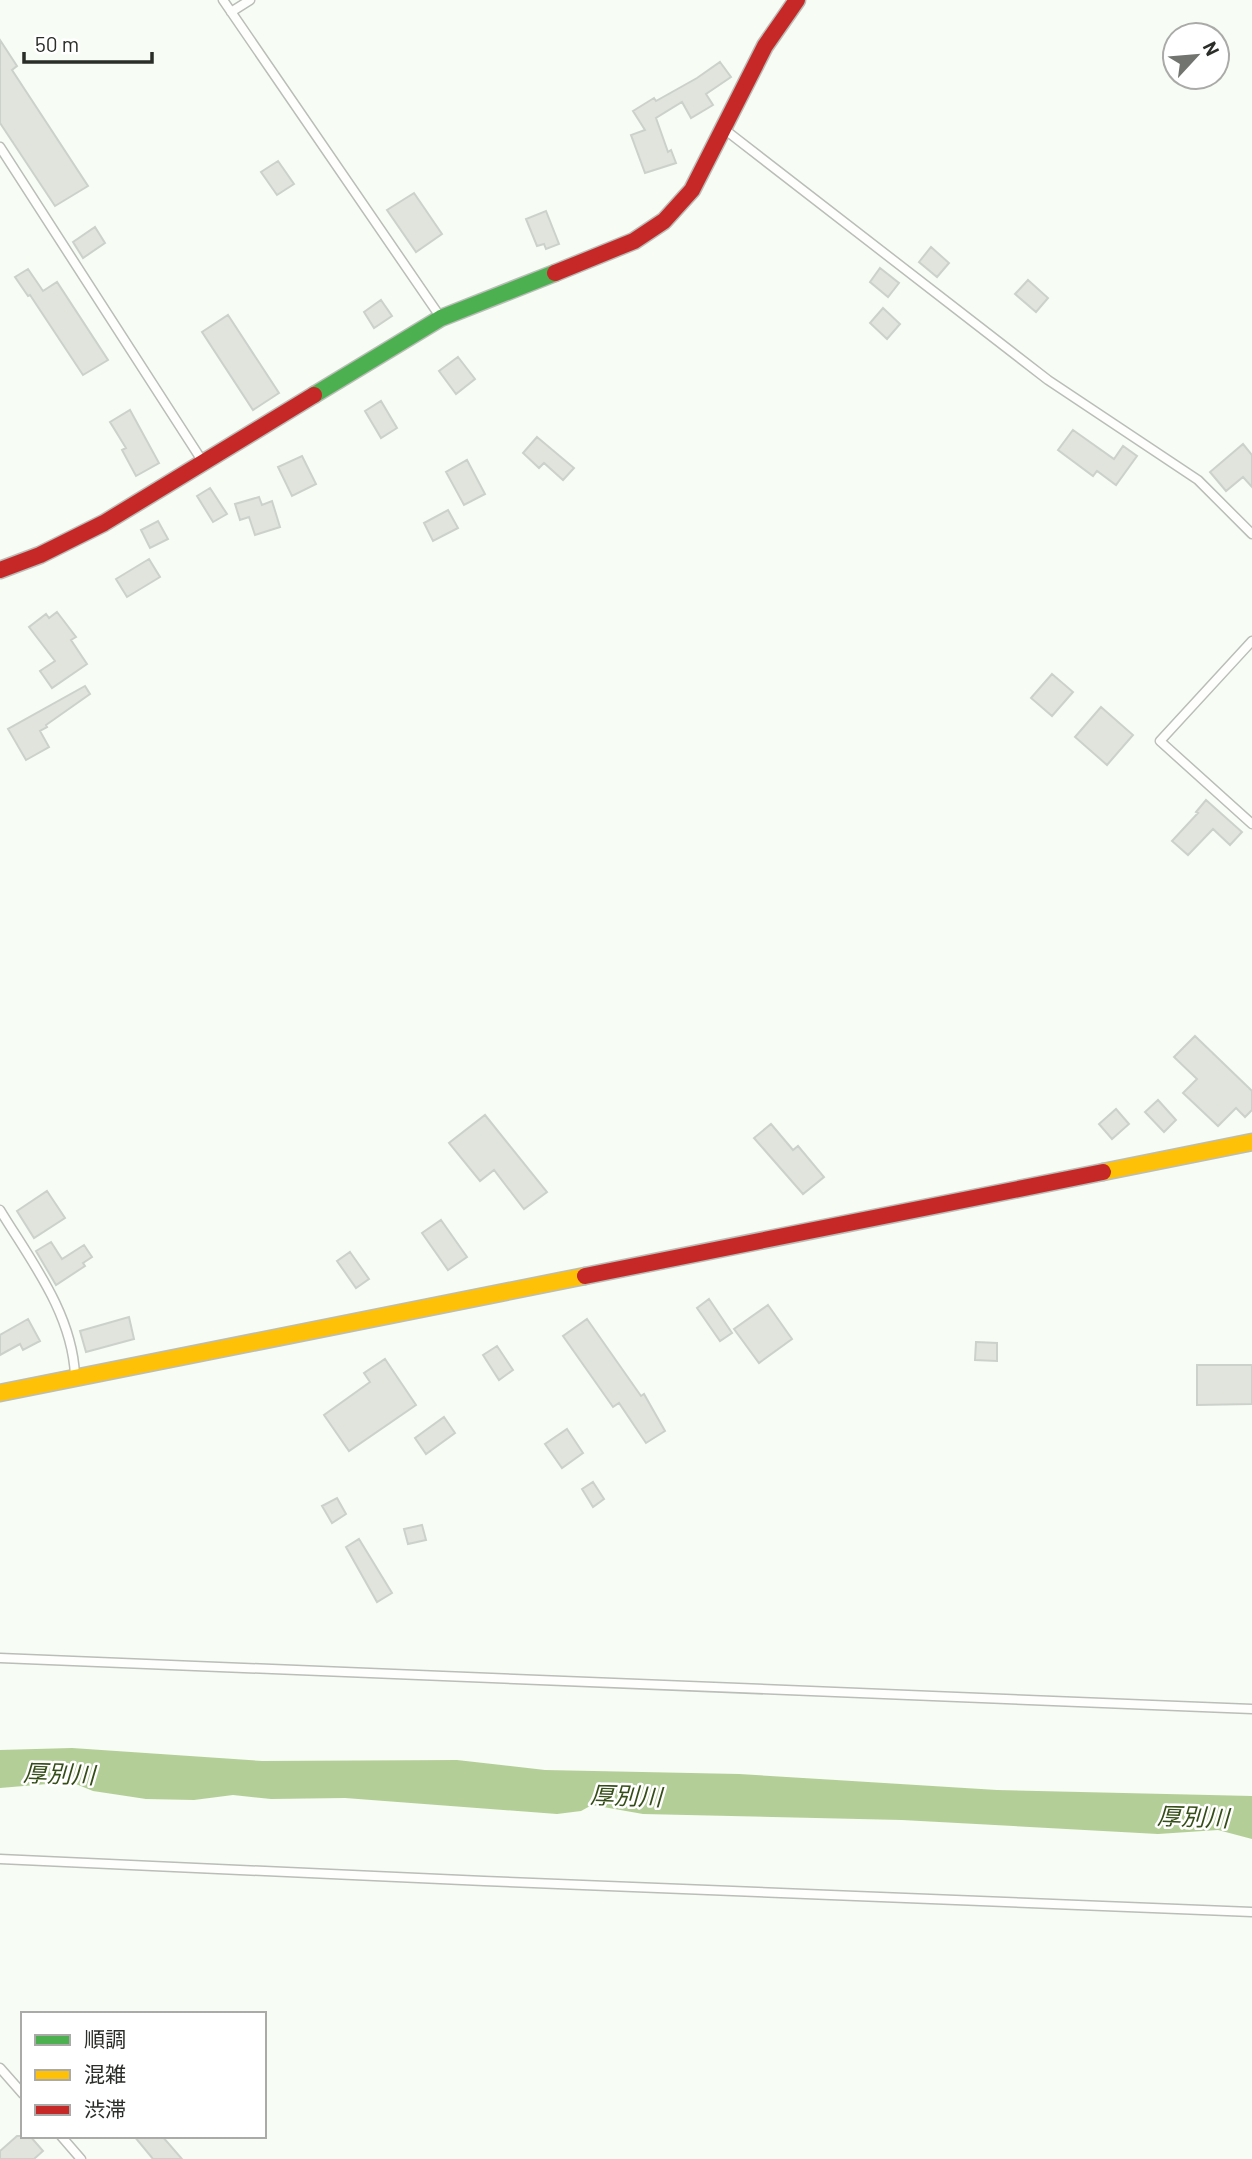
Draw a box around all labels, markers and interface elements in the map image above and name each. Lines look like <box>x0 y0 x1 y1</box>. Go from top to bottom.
scale bar <box>24 21 152 65</box>
north arrow <box>1161 21 1231 91</box>
text: 50 m <box>35 31 79 56</box>
text: N <box>1199 38 1225 59</box>
water label: 厚別川 <box>23 1757 98 1789</box>
water label: 厚別川 <box>590 1779 665 1811</box>
water label: 厚別川 <box>1157 1800 1232 1832</box>
legend <box>21 2012 266 2138</box>
text: 順調 <box>84 2026 126 2051</box>
text: 混雑 <box>84 2061 126 2086</box>
text: 渋滞 <box>84 2096 126 2121</box>

